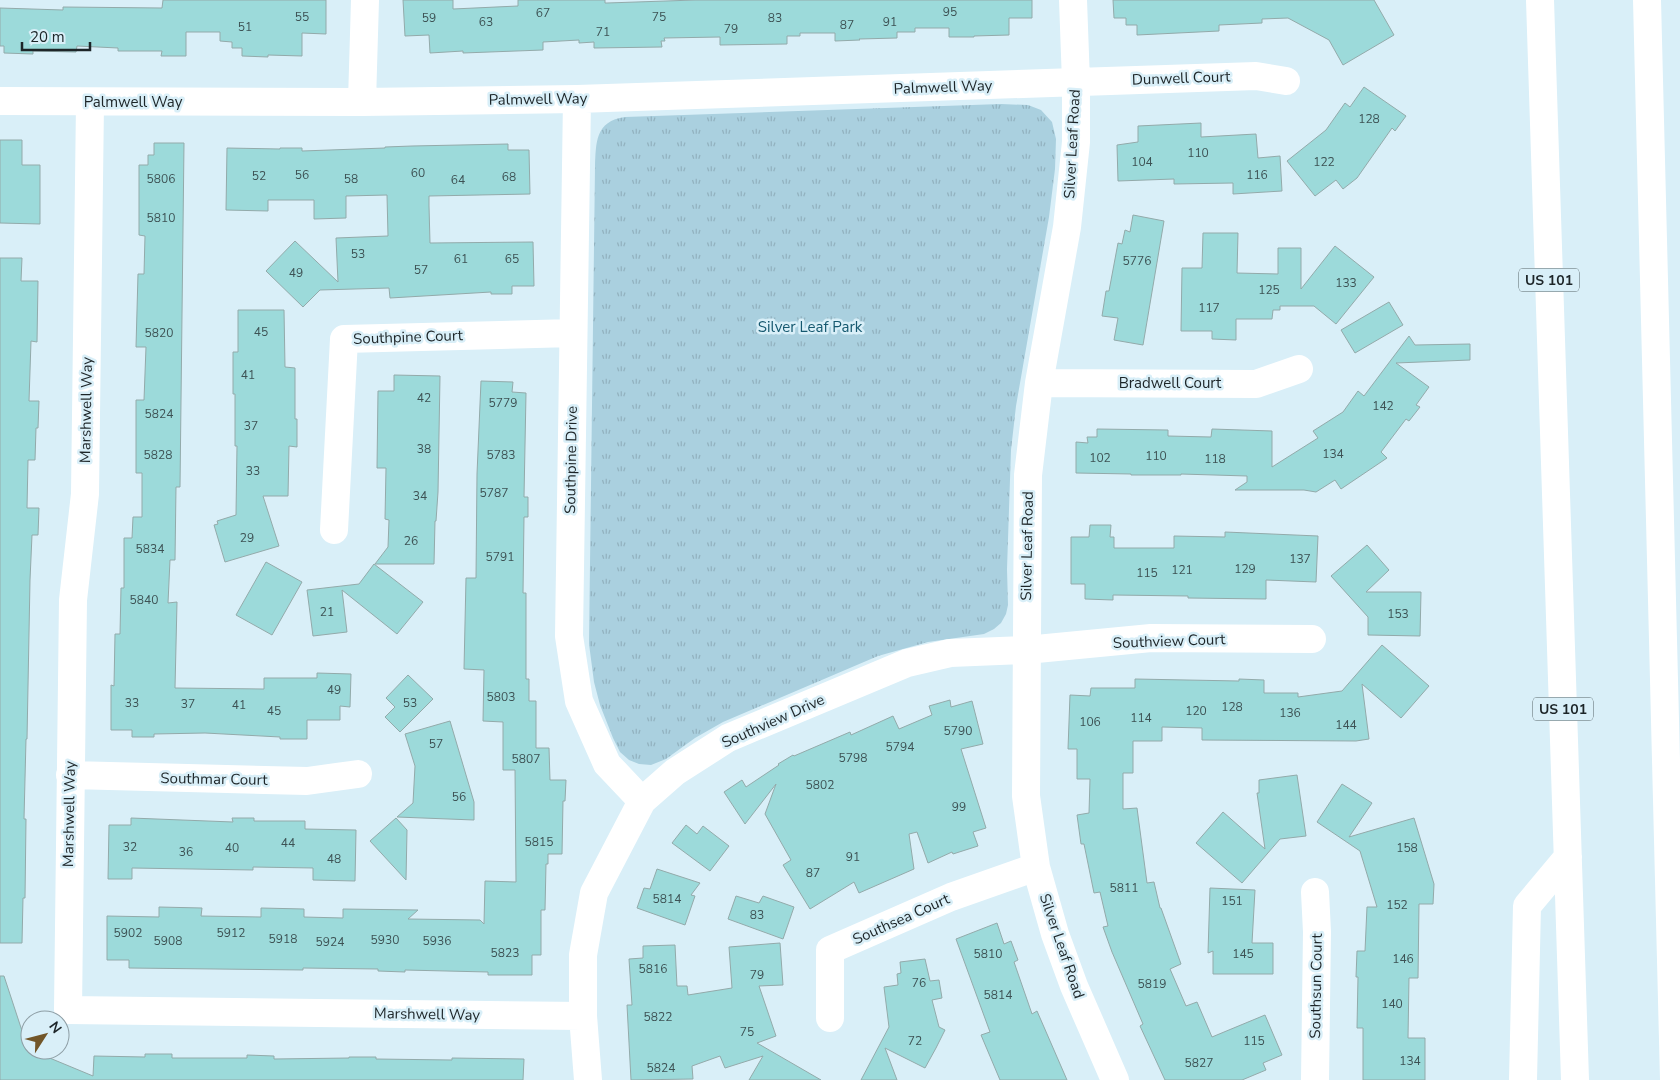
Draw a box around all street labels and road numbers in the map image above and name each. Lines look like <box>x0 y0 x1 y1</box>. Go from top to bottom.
street label: Dunwell Court <box>1131 66 1231 90</box>
street label: Palmwell Way <box>893 75 993 99</box>
street label: Palmwell Way <box>488 88 588 110</box>
street label: Silver Leaf Road <box>1059 89 1085 199</box>
street label: Palmwell Way <box>84 92 183 112</box>
road number: US 101 <box>1519 268 1579 292</box>
street label: Southpine Court <box>353 325 464 349</box>
street label: Marshwell Way <box>75 356 97 463</box>
street label: Bradwell Court <box>1119 373 1222 393</box>
street label: Southpine Drive <box>560 406 582 514</box>
street label: Silver Leaf Road <box>1016 491 1038 601</box>
street label: Southview Court <box>1112 629 1226 653</box>
street label: Southview Drive <box>718 689 828 753</box>
road number: US 101 <box>1533 698 1593 721</box>
street label: Marshwell Way <box>58 760 80 867</box>
street label: Southmar Court <box>160 768 268 790</box>
street label: Southsea Court <box>849 888 953 949</box>
street label: Silver Leaf Road <box>1035 891 1089 1001</box>
street label: Southsun Court <box>1305 933 1327 1039</box>
street label: Marshwell Way <box>374 1003 481 1025</box>

